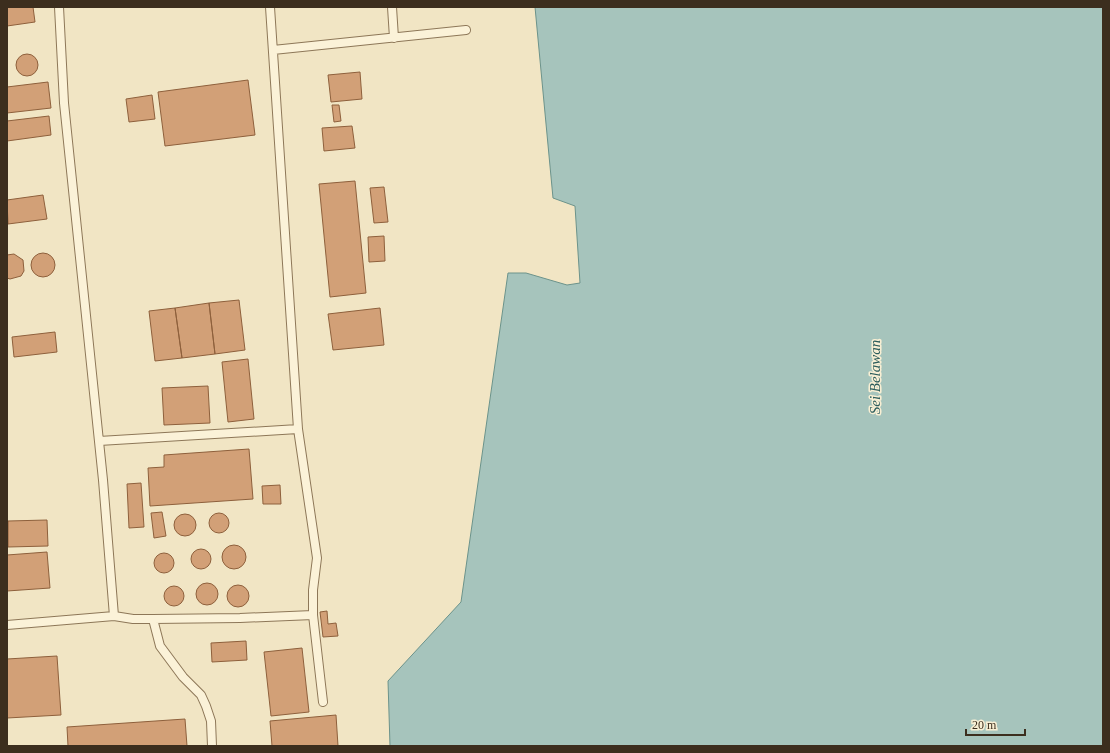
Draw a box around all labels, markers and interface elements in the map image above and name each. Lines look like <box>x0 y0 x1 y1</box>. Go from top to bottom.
water label: Sei Belawan <box>867 340 883 414</box>
scale bar <box>966 711 1025 737</box>
text: 20 m <box>972 718 997 732</box>

